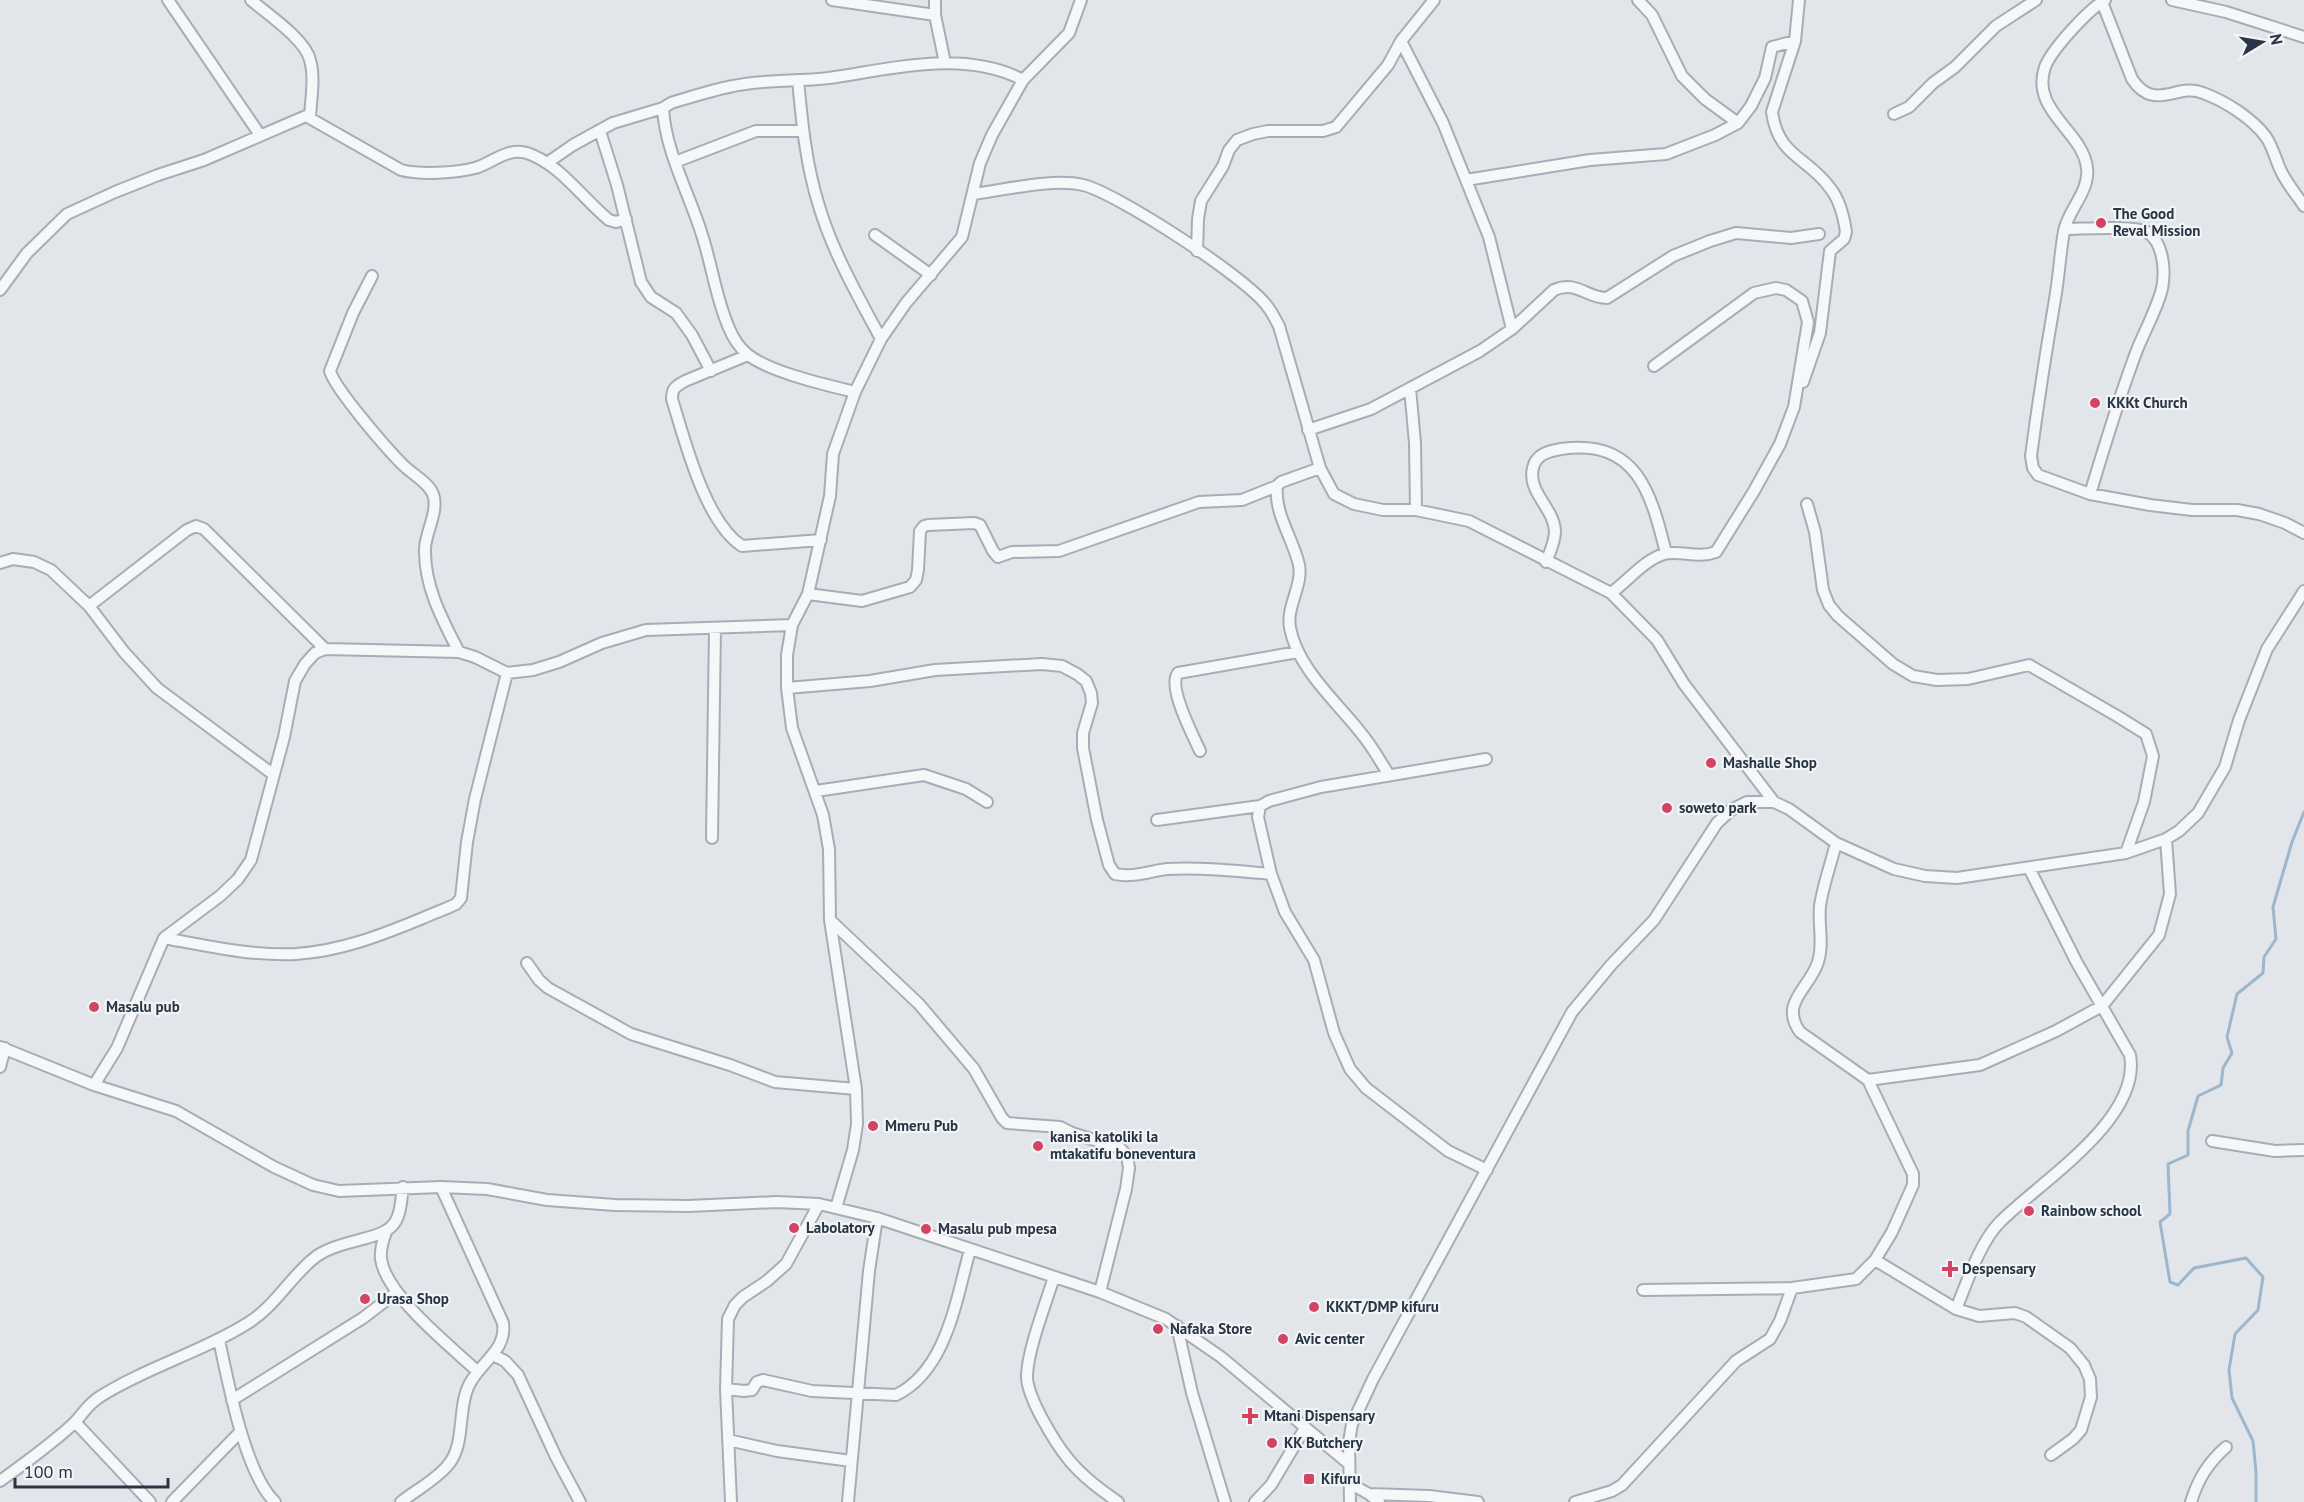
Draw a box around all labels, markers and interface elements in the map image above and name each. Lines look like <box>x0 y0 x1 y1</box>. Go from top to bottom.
north arrow <box>2232 12 2292 72</box>
text: N <box>2266 32 2288 46</box>
place label: The Good Reval Mission <box>2113 204 2200 240</box>
marker: The Good Reval Mission <box>2094 216 2108 230</box>
place label: KKKt Church <box>2107 393 2188 412</box>
marker: KKKt Church <box>2088 396 2102 410</box>
place label: Mashalle Shop <box>1723 753 1817 772</box>
marker: Mashalle Shop <box>1704 756 1718 770</box>
place label: soweto park <box>1679 798 1757 817</box>
marker: soweto park <box>1660 801 1674 815</box>
place label: Masalu pub <box>106 997 180 1016</box>
marker: Masalu pub <box>87 1000 101 1014</box>
place label: Mmeru Pub <box>885 1116 958 1135</box>
marker: Mmeru Pub <box>866 1119 880 1133</box>
place label: kanisa katoliki la mtakatifu boneventura <box>1050 1127 1196 1163</box>
marker: kanisa katoliki la mtakatifu boneventura <box>1031 1139 1045 1153</box>
place label: Rainbow school <box>2041 1201 2142 1220</box>
marker: Rainbow school <box>2022 1204 2036 1218</box>
place label: Labolatory <box>806 1218 876 1237</box>
place label: Masalu pub mpesa <box>938 1219 1057 1238</box>
marker: Labolatory <box>787 1221 801 1235</box>
marker: Masalu pub mpesa <box>919 1222 933 1236</box>
place label: Despensary <box>1962 1259 2037 1278</box>
marker: Despensary <box>1943 1262 1957 1276</box>
place label: Urasa Shop <box>377 1289 449 1308</box>
marker: Urasa Shop <box>358 1292 372 1306</box>
place label: KKKT/DMP kifuru <box>1326 1297 1439 1316</box>
marker: KKKT/DMP kifuru <box>1307 1300 1321 1314</box>
place label: Nafaka Store <box>1170 1319 1253 1338</box>
marker: Nafaka Store <box>1151 1322 1165 1336</box>
place label: Avic center <box>1295 1329 1365 1348</box>
marker: Avic center <box>1276 1332 1290 1346</box>
place label: Mtani Dispensary <box>1264 1406 1376 1425</box>
marker: Mtani Dispensary <box>1241 1407 1259 1425</box>
place label: KK Butchery <box>1284 1433 1364 1452</box>
marker: KK Butchery <box>1265 1436 1279 1450</box>
scale bar <box>15 1451 168 1489</box>
text: 100 m <box>24 1460 73 1483</box>
place label: Kifuru <box>1321 1469 1361 1488</box>
marker: Kifuru <box>1302 1472 1316 1486</box>

